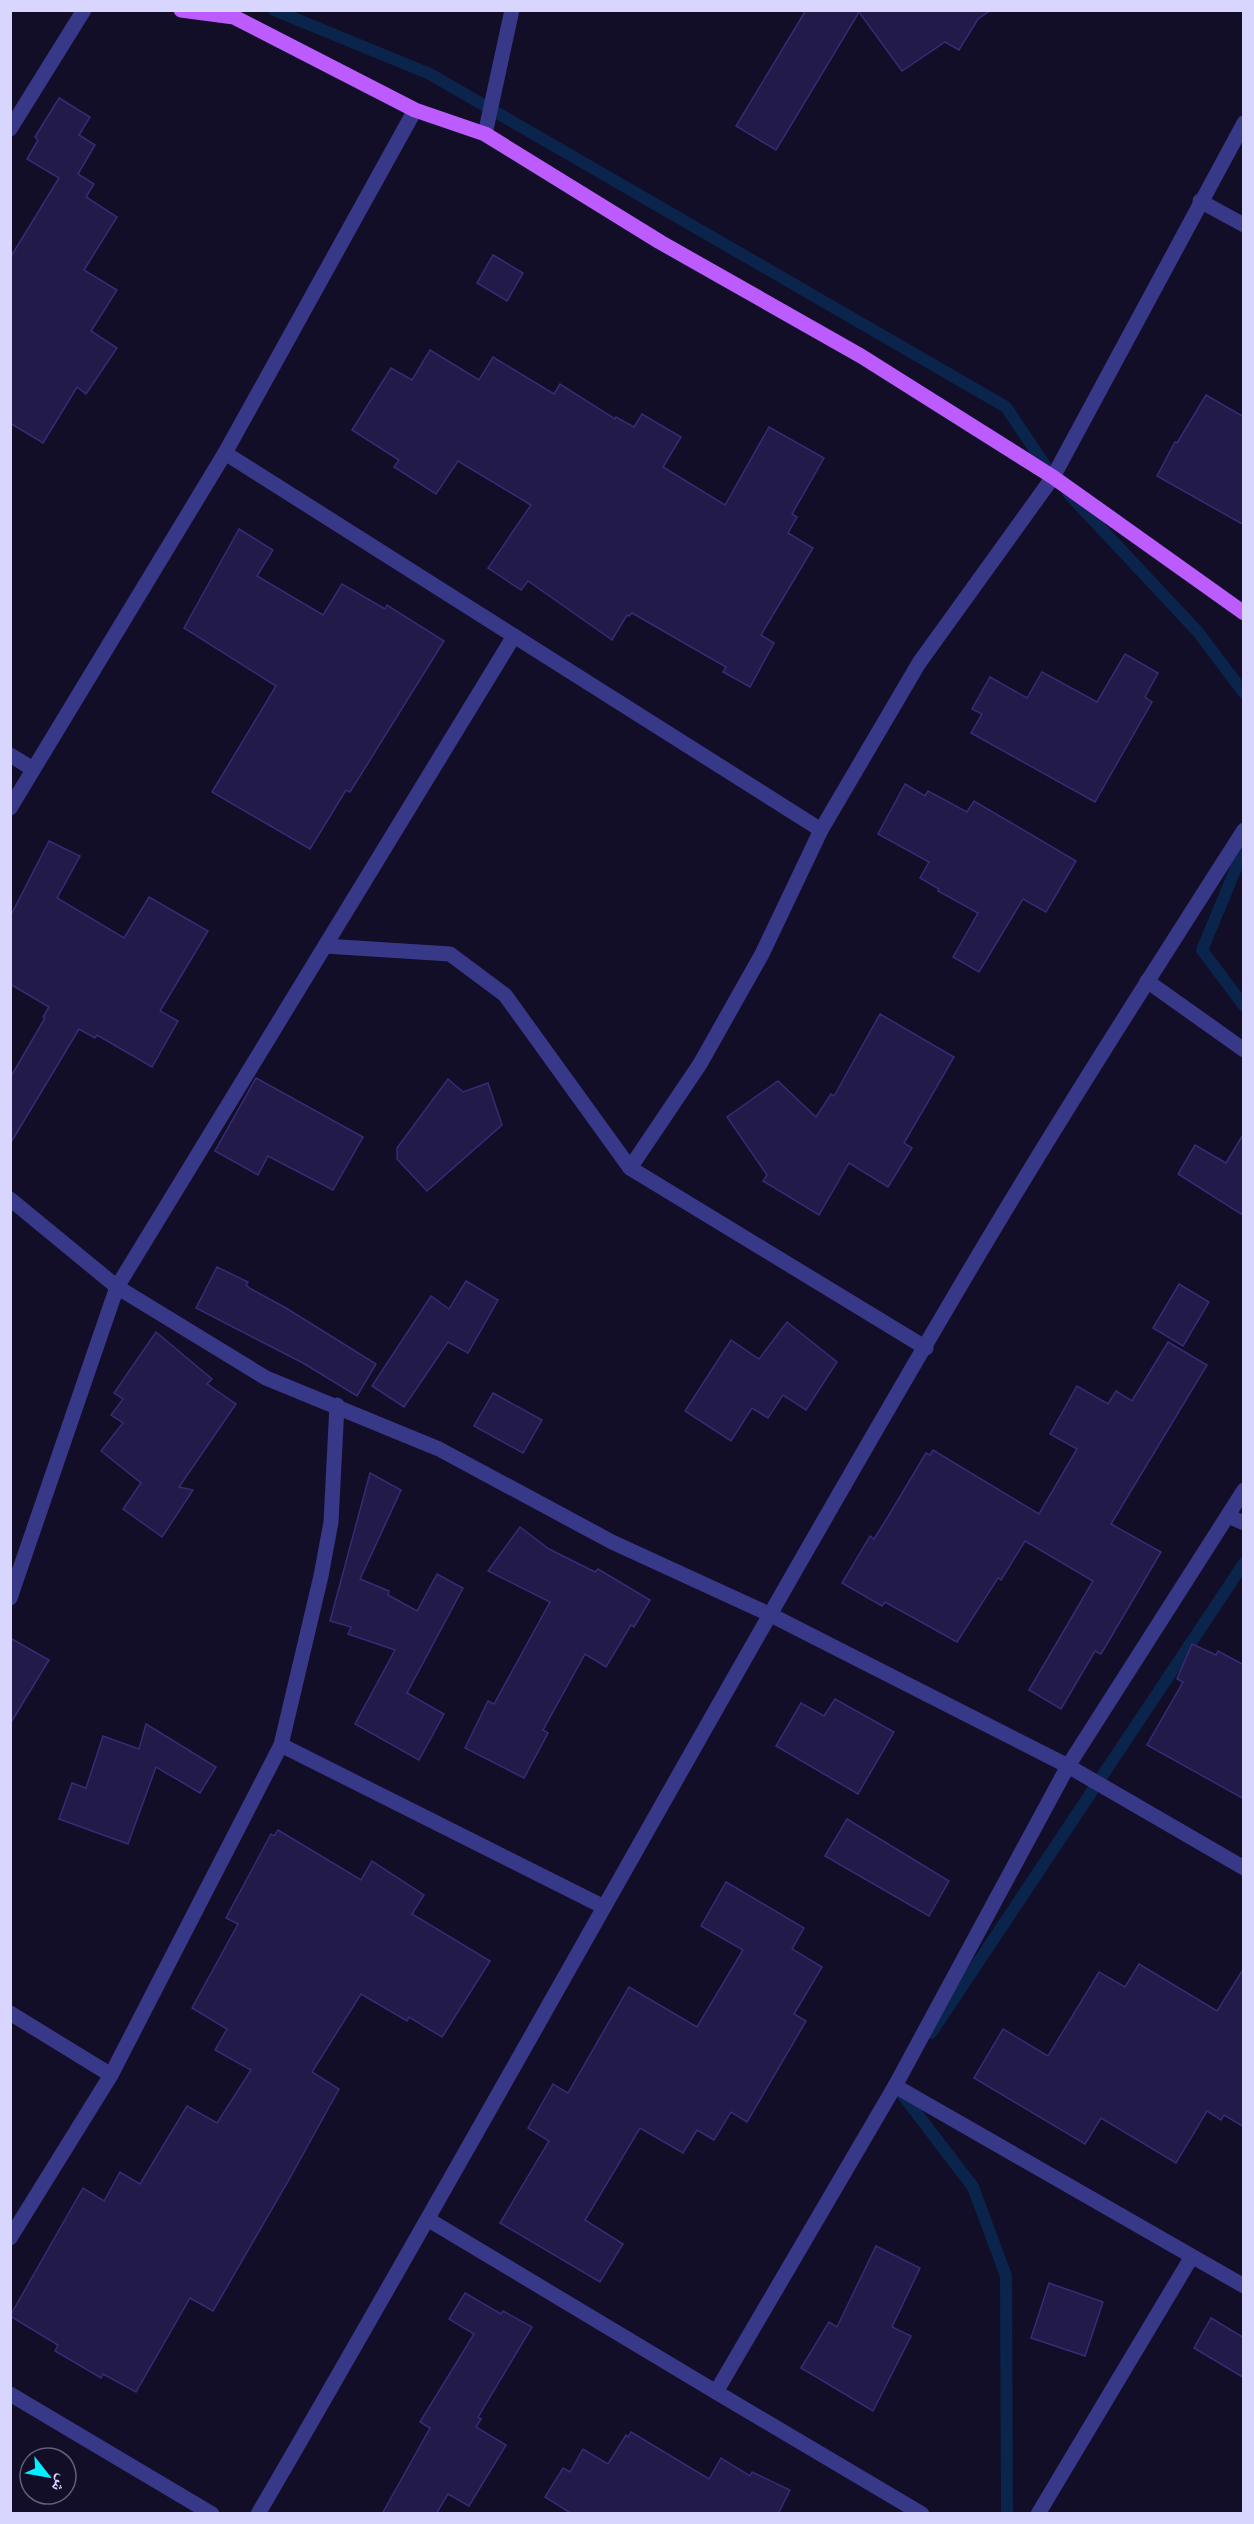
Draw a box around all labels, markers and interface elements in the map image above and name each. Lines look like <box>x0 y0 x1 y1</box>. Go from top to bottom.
north arrow <box>18 2446 78 2506</box>
text: ش <box>46 2470 74 2496</box>

